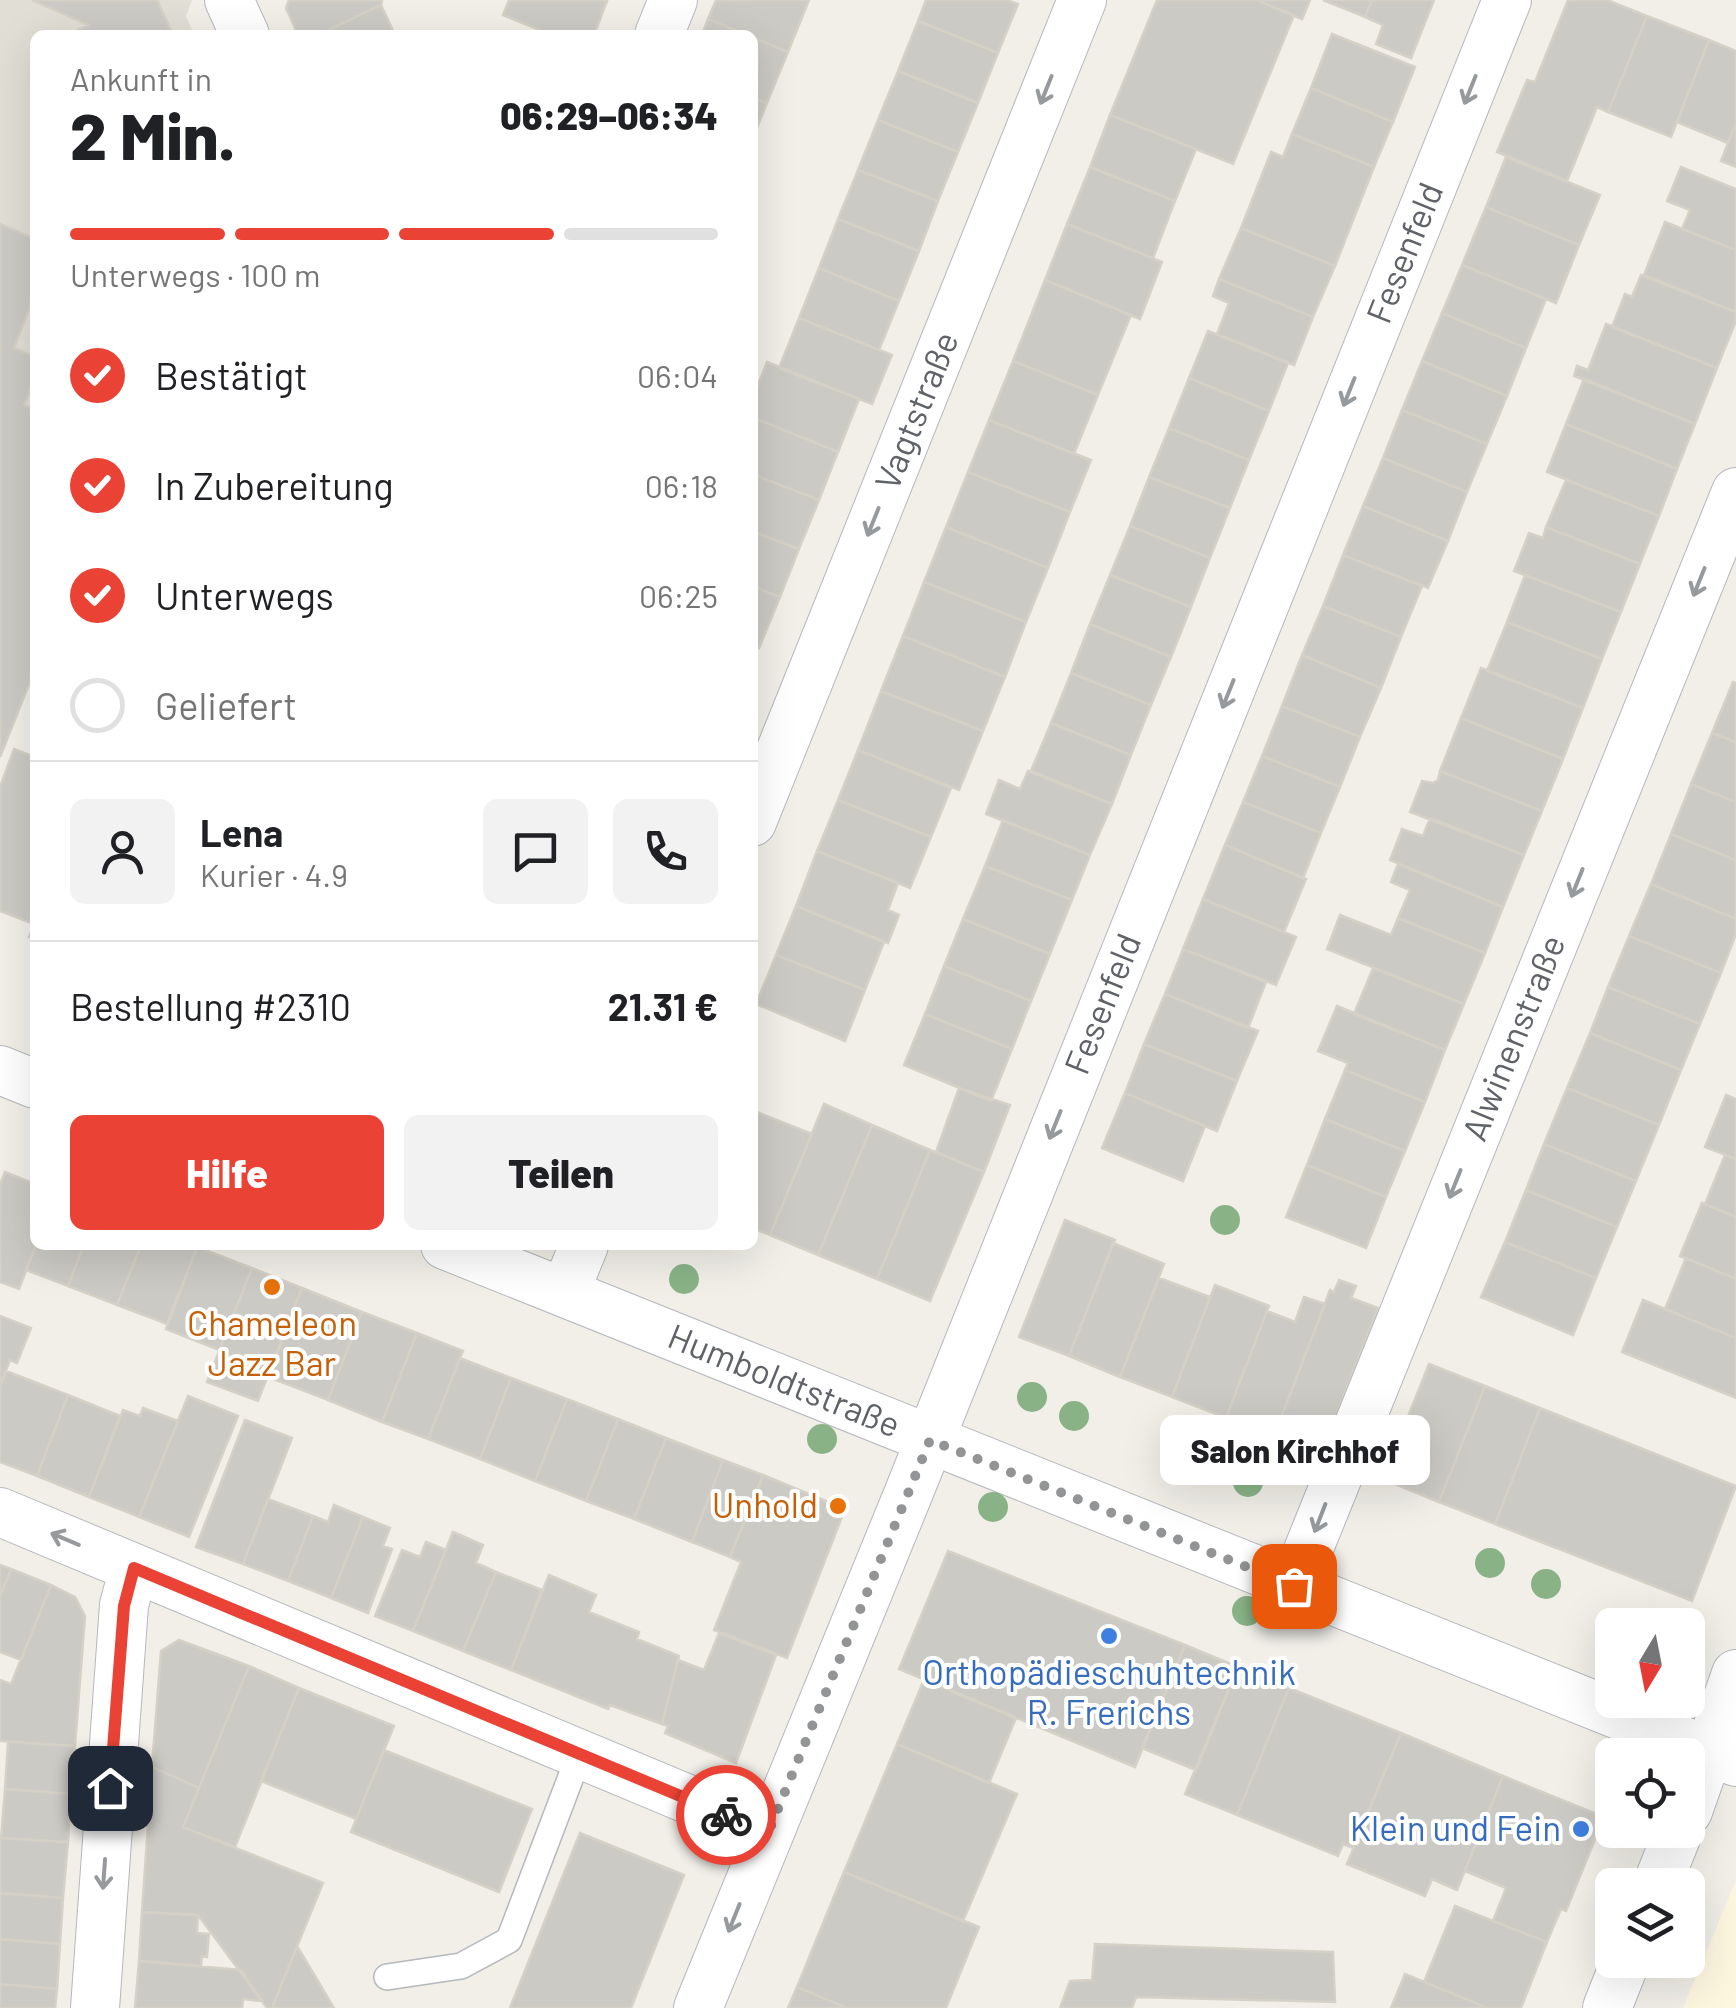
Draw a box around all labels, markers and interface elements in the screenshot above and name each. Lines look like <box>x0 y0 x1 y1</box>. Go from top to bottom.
text: Ankunft in <box>70 59 212 97</box>
one-way arrow <box>1035 75 1053 105</box>
one-way arrow <box>1460 75 1478 105</box>
text: 06:29–06:34 <box>500 92 718 138</box>
text: 2 Min. <box>70 95 236 173</box>
street label: Fesenfeld <box>1356 176 1450 329</box>
text: Unterwegs · 100 m <box>70 255 320 293</box>
street label: Vagtstraße <box>864 325 966 495</box>
icon: check <box>70 348 125 403</box>
text: Bestätigt <box>155 352 308 398</box>
text: 06:04 <box>637 356 718 394</box>
one-way arrow <box>1339 376 1357 407</box>
icon: check <box>70 458 125 513</box>
text: In Zubereitung <box>155 462 394 508</box>
text: 06:18 <box>645 466 718 504</box>
one-way arrow <box>862 506 880 537</box>
one-way arrow <box>1689 566 1707 597</box>
icon: check <box>70 568 125 623</box>
text: Unterwegs <box>155 572 334 618</box>
text: 06:25 <box>639 576 718 614</box>
one-way arrow <box>1218 678 1236 708</box>
text: Geliefert <box>155 682 297 728</box>
button: person <box>70 799 175 904</box>
button: chat <box>483 799 588 904</box>
button: phone <box>613 799 718 904</box>
text: Lena <box>200 809 283 855</box>
text: Kurier · 4.9 <box>200 855 348 893</box>
one-way arrow <box>1567 867 1585 898</box>
street label: Fesenfeld <box>1054 927 1148 1080</box>
street label: Alwinenstraße <box>1452 928 1572 1146</box>
text: Bestellung #2310 <box>70 983 351 1029</box>
text: 21.31 € <box>608 983 718 1029</box>
one-way arrow <box>1044 1109 1062 1140</box>
button: Hilfe <box>70 1115 384 1230</box>
button: Teilen <box>404 1115 718 1230</box>
one-way arrow <box>1444 1168 1462 1199</box>
marker: Chameleon Jazz Bar <box>261 1276 283 1298</box>
place label: Chameleon Jazz Bar <box>187 1301 357 1383</box>
street label: Humboldtstraße <box>663 1313 907 1445</box>
callout: Salon Kirchhof <box>1159 1416 1429 1486</box>
text: Salon Kirchhof <box>1191 1431 1399 1469</box>
place label: Unhold <box>712 1483 818 1525</box>
marker: Unhold <box>827 1495 849 1517</box>
one-way arrow <box>1309 1502 1327 1533</box>
one-way arrow <box>50 1529 81 1547</box>
pin <box>1252 1544 1337 1629</box>
icon: bag <box>1267 1559 1322 1614</box>
north arrow <box>1595 1608 1705 1718</box>
map controls <box>1595 1608 1705 1978</box>
marker: Orthopädieschuhtechnik R. Frerichs <box>1098 1625 1120 1647</box>
place label: Orthopädieschuhtechnik R. Frerichs <box>922 1650 1296 1732</box>
button: locate <box>1595 1738 1705 1848</box>
pin <box>68 1746 153 1831</box>
icon: home <box>83 1761 138 1816</box>
courier <box>676 1765 776 1865</box>
icon: bike <box>699 1788 754 1843</box>
place label: Klein und Fein <box>1350 1806 1561 1848</box>
marker: Klein und Fein <box>1570 1818 1592 1840</box>
one-way arrow <box>95 1857 114 1889</box>
button: layers <box>1595 1868 1705 1978</box>
one-way arrow <box>724 1903 742 1933</box>

